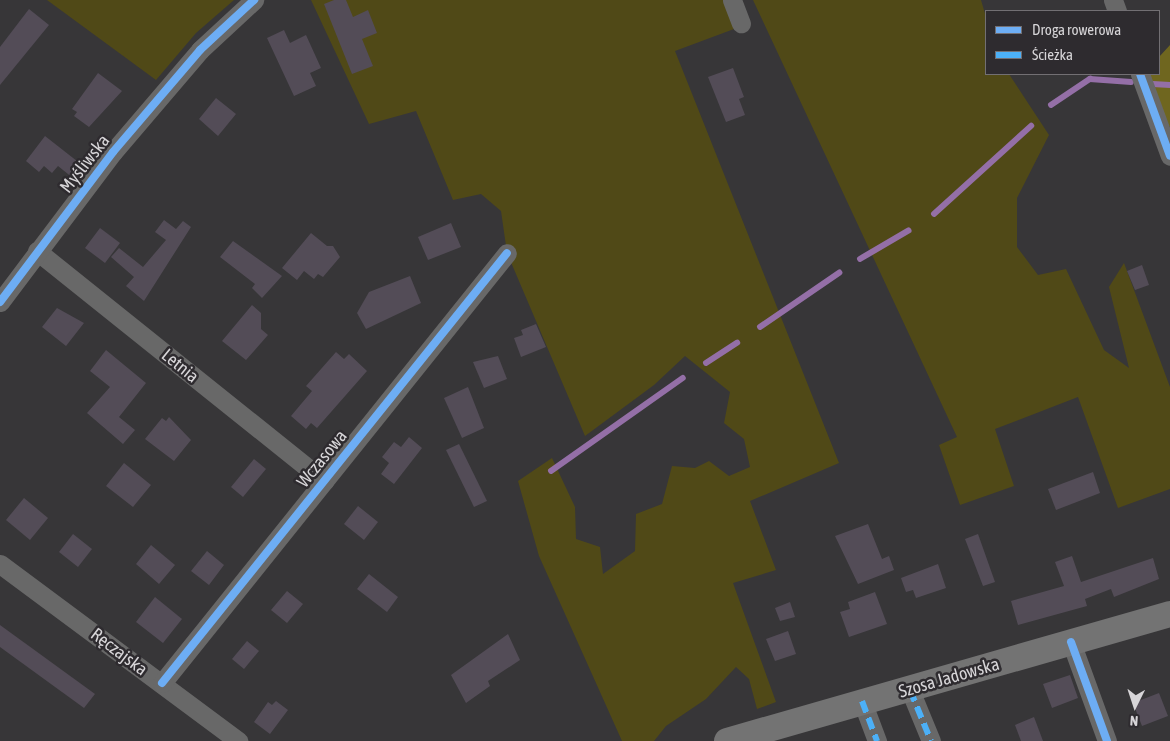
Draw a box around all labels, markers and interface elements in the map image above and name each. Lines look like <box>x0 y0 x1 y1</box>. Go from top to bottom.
legend <box>985 10 1160 75</box>
text: Droga rowerowa <box>1032 21 1121 38</box>
text: Ścieżka <box>1032 46 1073 63</box>
street label: Myśliwska <box>56 131 114 197</box>
street label: Letnia <box>157 345 203 387</box>
street label: Wczasowa <box>292 426 352 492</box>
street label: Ręczajska <box>86 624 152 680</box>
street label: Szosa Jadowska <box>896 653 1002 703</box>
north arrow <box>1110 681 1160 731</box>
text: N <box>1129 713 1139 729</box>

